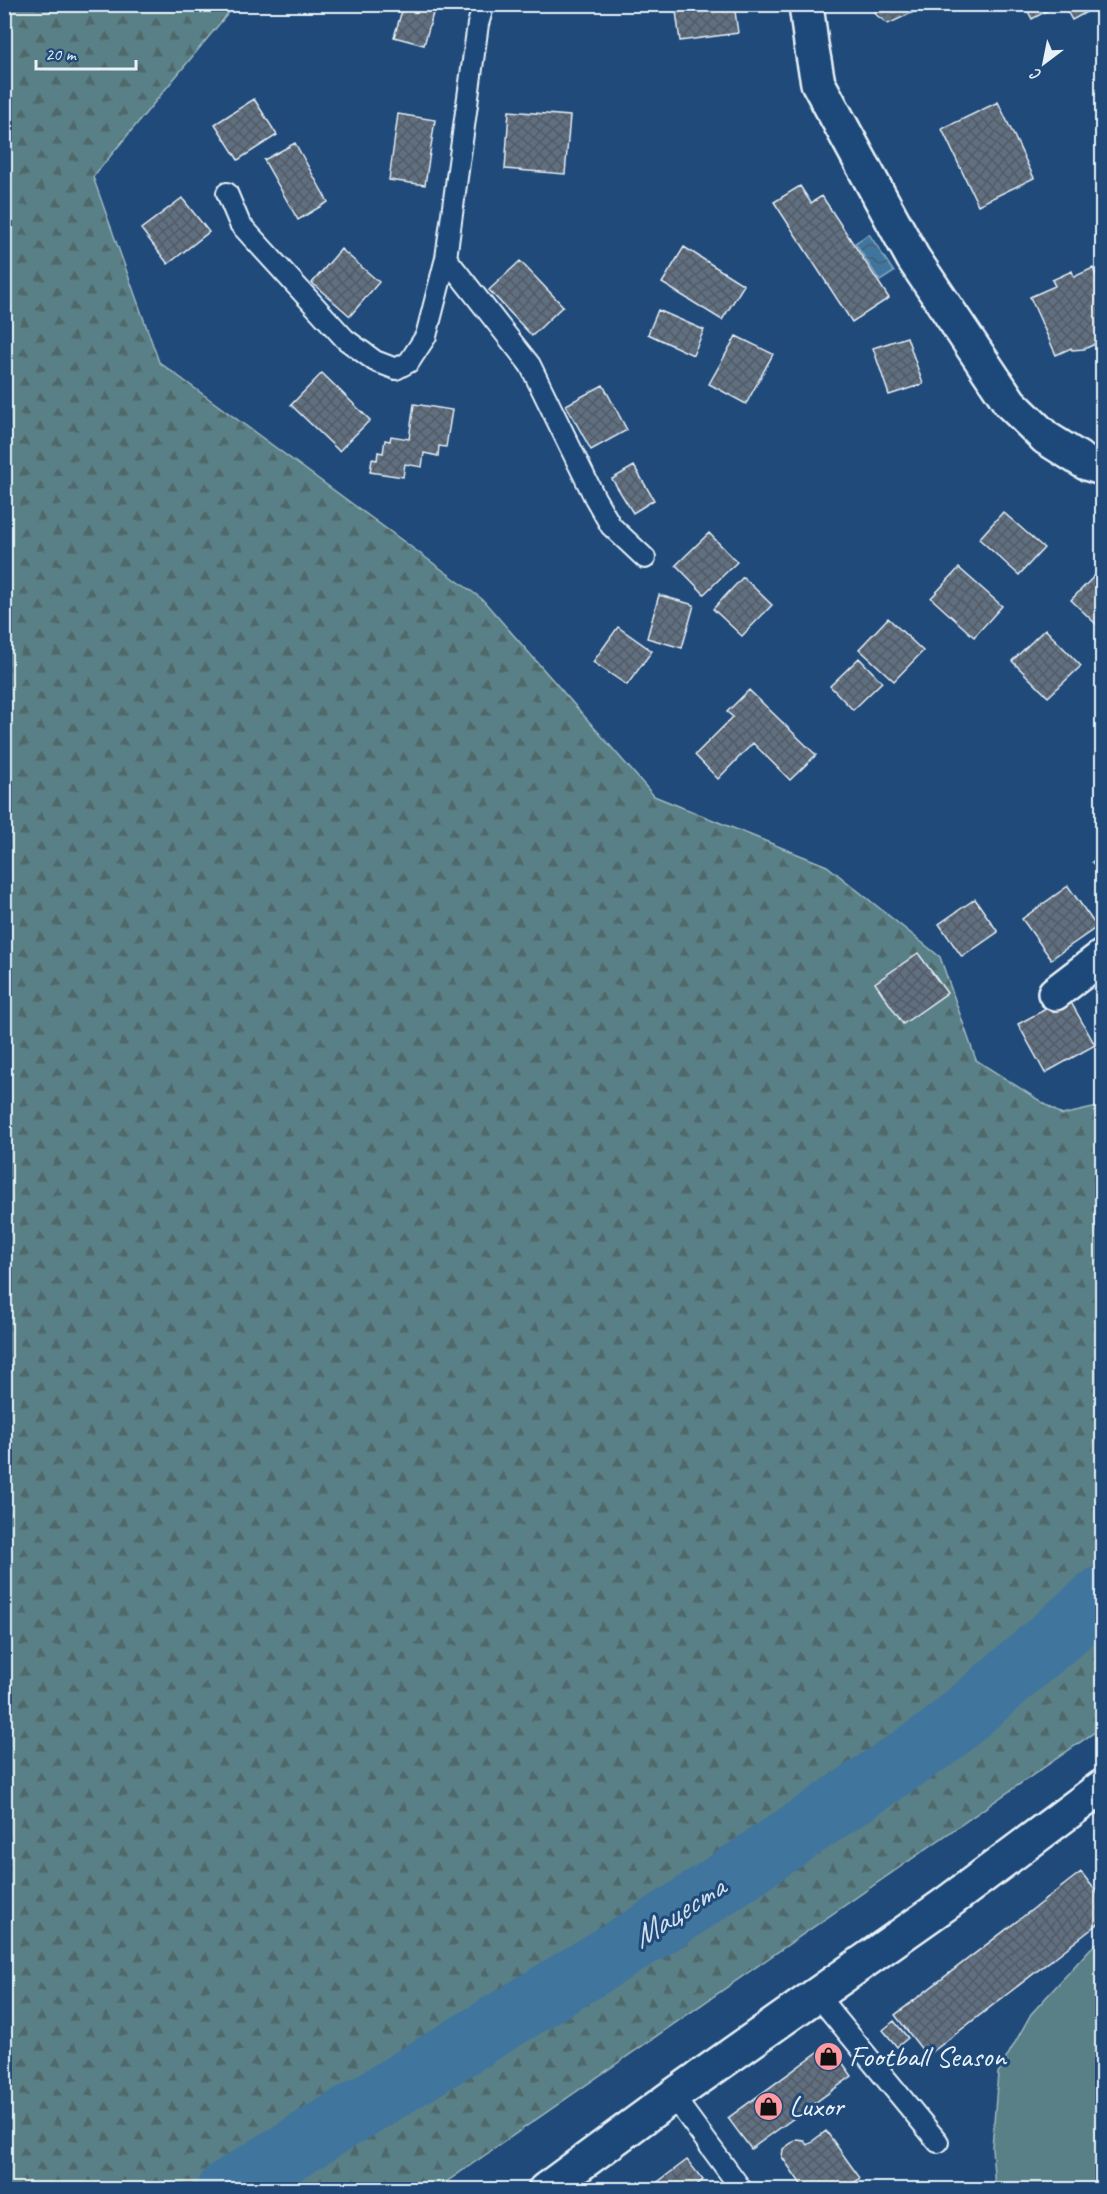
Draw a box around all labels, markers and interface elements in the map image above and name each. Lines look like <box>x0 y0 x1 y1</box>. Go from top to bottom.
scale bar <box>36 33 136 71</box>
north arrow <box>1014 33 1074 93</box>
text: 20 m <box>45 43 78 65</box>
text: С <box>1026 63 1045 85</box>
water label: Мацеста <box>624 1865 736 1957</box>
place label: Football Season <box>849 2037 1007 2075</box>
shop icon: Football Season <box>812 2040 844 2072</box>
place label: Luxor <box>789 2087 846 2125</box>
shop icon: Luxor <box>752 2090 784 2122</box>

